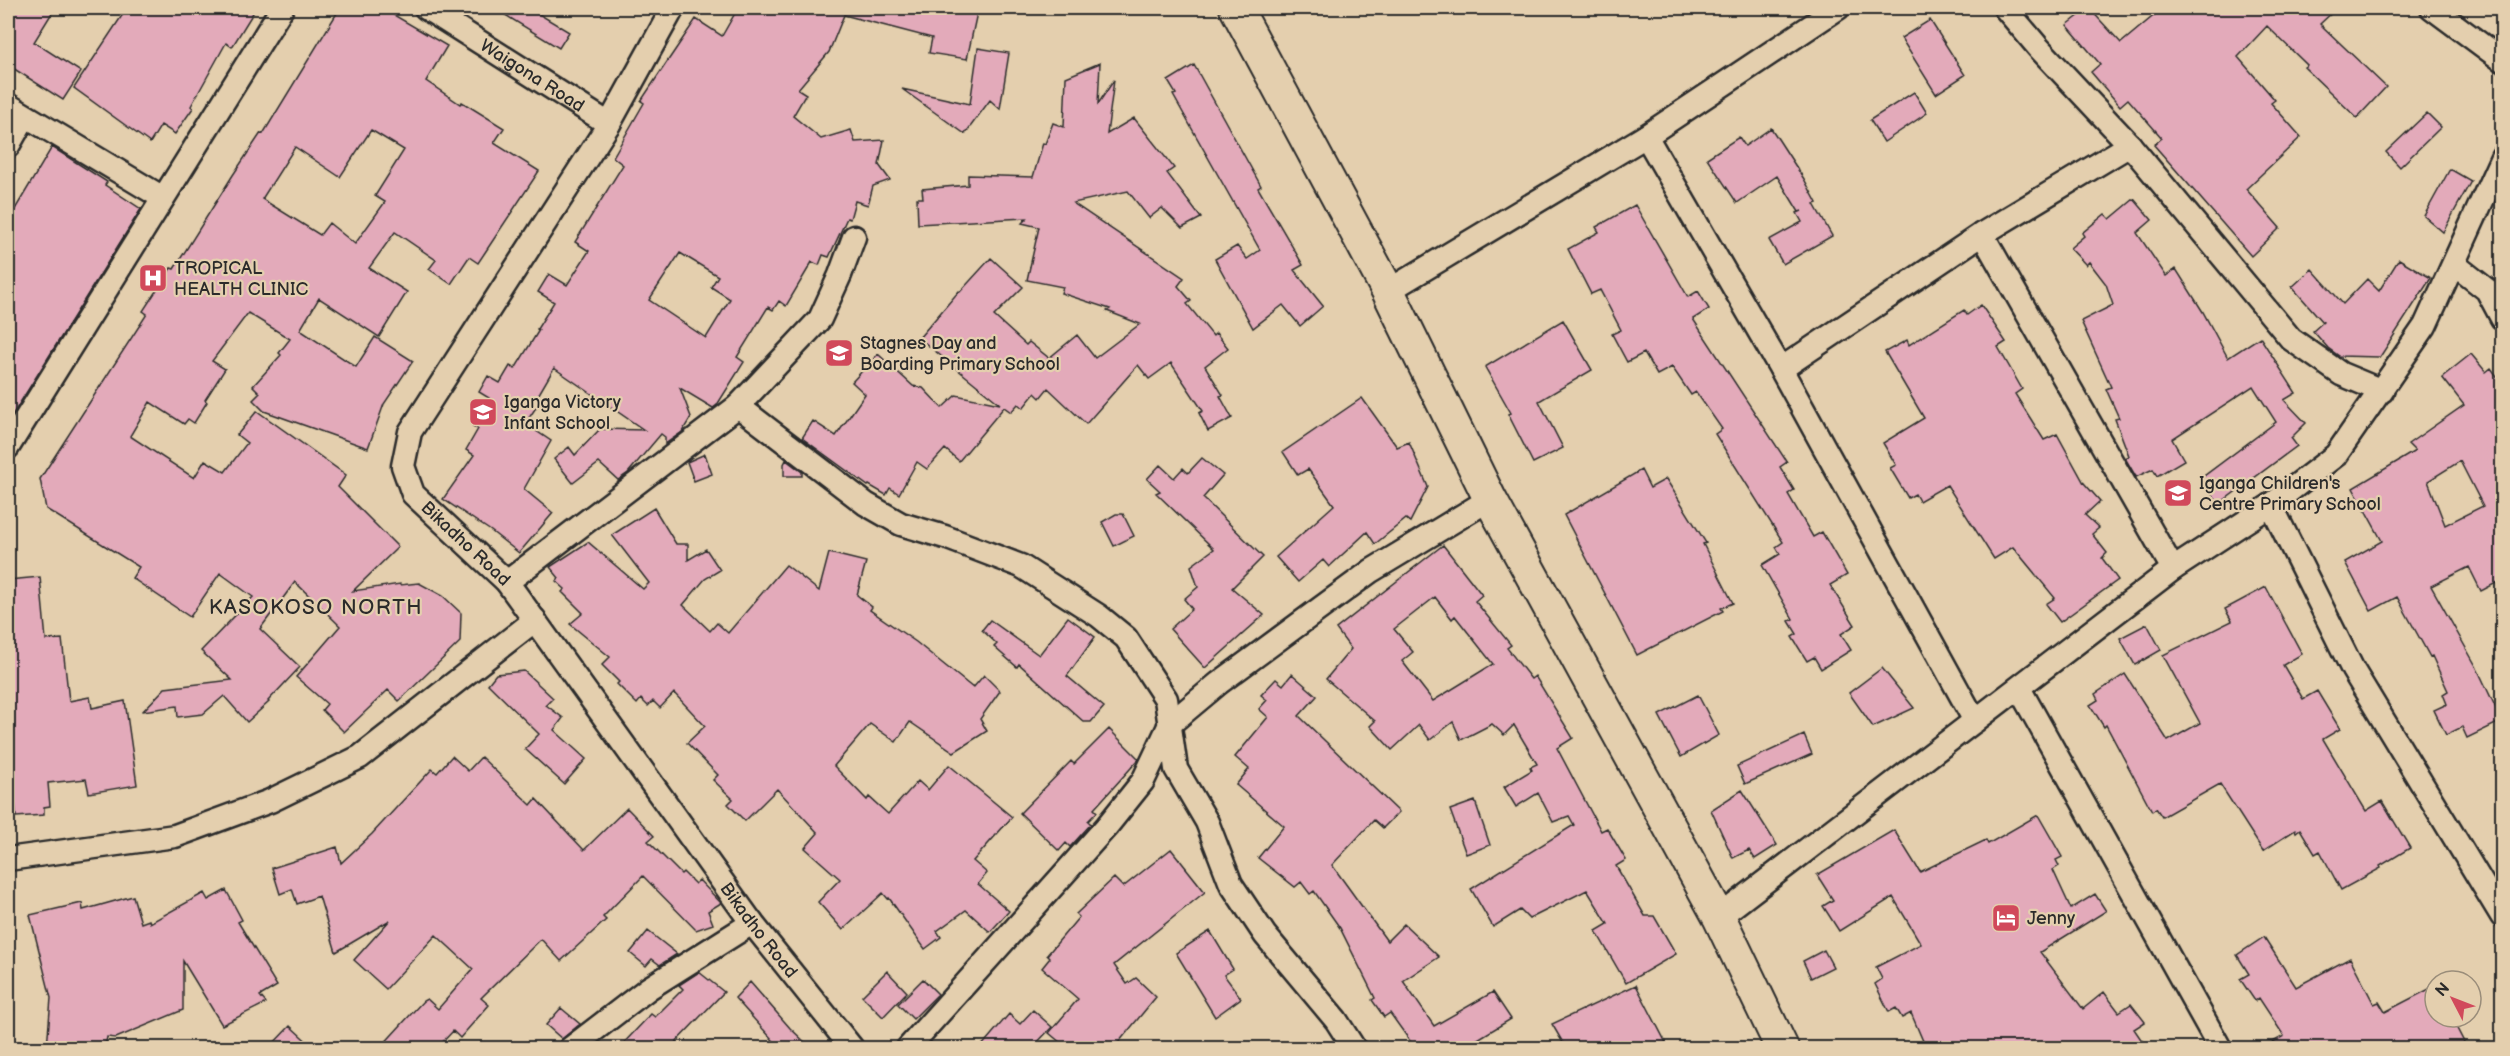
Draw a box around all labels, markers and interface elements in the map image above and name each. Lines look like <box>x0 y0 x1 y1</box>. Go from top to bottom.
street label: Waigona Road <box>476 35 588 116</box>
place label: TROPICAL HEALTH CLINIC <box>174 258 309 300</box>
hospital icon: TROPICAL HEALTH CLINIC <box>137 262 169 294</box>
place label: Stagnes Day and Boarding Primary School <box>860 333 1060 375</box>
school or university icon: Stagnes Day and Boarding Primary School <box>823 337 855 369</box>
place label: Iganga Victory Infant School <box>504 392 622 434</box>
school or university icon: Iganga Victory Infant School <box>467 396 499 428</box>
place label: Iganga Children's Centre Primary School <box>2199 473 2381 515</box>
school or university icon: Iganga Children's Centre Primary School <box>2162 477 2194 509</box>
street label: Bikadho Road <box>417 497 515 590</box>
district label: KASOKOSO NORTH <box>209 595 423 620</box>
street label: Bikadho Road <box>716 878 802 982</box>
hotel icon: Jenny <box>1990 902 2022 934</box>
place label: Jenny <box>2027 908 2076 929</box>
north arrow <box>2423 969 2483 1029</box>
text: N <box>2432 979 2454 1001</box>

